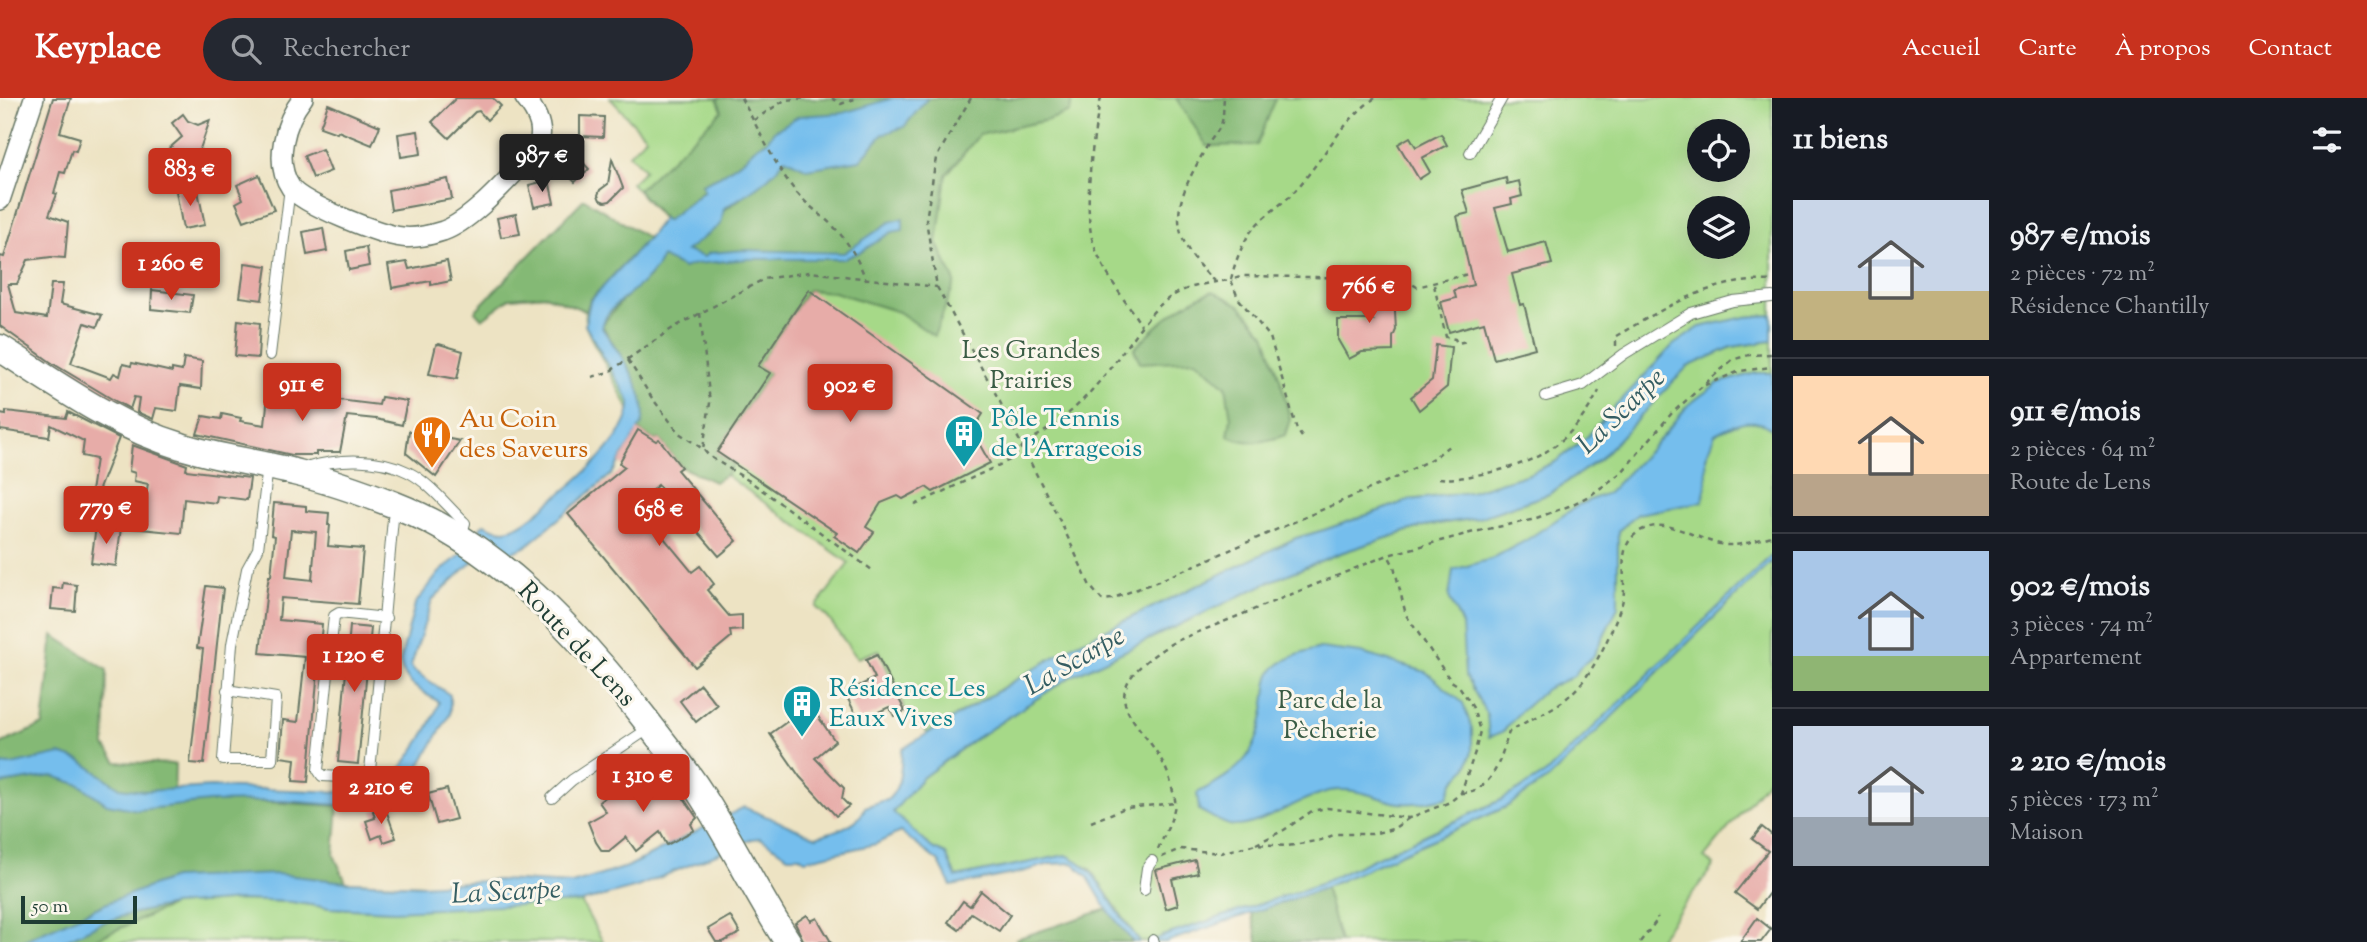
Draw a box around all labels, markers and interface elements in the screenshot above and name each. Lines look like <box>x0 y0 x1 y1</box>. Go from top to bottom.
search box <box>203 18 693 81</box>
text: Keyplace <box>35 25 161 73</box>
icon: search <box>227 30 265 68</box>
text: Rechercher <box>283 31 410 68</box>
text: Accueil <box>1902 32 1981 66</box>
text: Carte <box>2019 32 2077 66</box>
text: À propos <box>2115 32 2210 66</box>
text: Contact <box>2248 32 2332 66</box>
map controls <box>1687 119 1750 259</box>
button: locate <box>1687 119 1750 182</box>
text: 11 biens <box>1793 119 1888 162</box>
icon: filters <box>2308 121 2346 159</box>
pin: 987 € <box>493 134 591 194</box>
text: 987 € <box>515 140 569 173</box>
pin: 883 € <box>141 148 239 208</box>
text: 883 € <box>164 154 216 187</box>
button: layers <box>1687 196 1750 259</box>
text: 987 €/mois <box>2010 215 2150 258</box>
icon: home <box>1849 228 1933 312</box>
pin: 1 260 € <box>106 242 236 302</box>
text: 1 260 € <box>138 248 204 281</box>
text: 2 pièces · 72 m² <box>2010 258 2155 291</box>
pin: 766 € <box>1320 266 1418 325</box>
text: 766 € <box>1342 271 1396 304</box>
text: Résidence Chantilly <box>2010 291 2209 324</box>
park label: Les Grandes Prairies <box>962 333 1100 400</box>
water label: La Scarpe <box>1569 359 1675 465</box>
pin: 911 € <box>253 364 351 423</box>
pin: 902 € <box>801 364 899 424</box>
text: 911 € <box>279 369 325 402</box>
text: 902 € <box>824 370 876 403</box>
text: 911 €/mois <box>2010 391 2141 434</box>
place label: Pôle Tennis de l'Arrageois <box>991 401 1142 468</box>
place label: Au Coin des Saveurs <box>459 402 588 469</box>
icon: home <box>1849 404 1933 488</box>
building icon: Pôle Tennis de l'Arrageois <box>943 413 985 468</box>
restaurant icon: Au Coin des Saveurs <box>411 414 453 469</box>
text: 2 pièces · 64 m² <box>2010 434 2156 467</box>
text: Route de Lens <box>2010 467 2151 500</box>
pin: 779 € <box>57 486 155 546</box>
pin: 658 € <box>610 489 708 548</box>
text: 779 € <box>80 492 132 525</box>
text: 658 € <box>634 494 684 527</box>
text: 902 €/mois <box>2010 566 2150 609</box>
street label: Route de Lens <box>508 574 644 716</box>
icon: home <box>1849 579 1933 663</box>
text: 3 pièces · 74 m² <box>2010 609 2153 642</box>
water label: La Scarpe <box>1017 617 1133 707</box>
pin: 1 120 € <box>289 634 419 694</box>
text: 1 120 € <box>323 640 385 673</box>
text: Appartement <box>2010 642 2142 675</box>
place label: Résidence Les Eaux Vives <box>829 671 986 738</box>
building icon: Résidence Les Eaux Vives <box>781 683 823 738</box>
park label: Parc de la Pècherie <box>1278 683 1382 750</box>
text: 2 210 €/mois <box>2010 741 2166 784</box>
pin: 1 310 € <box>578 754 708 814</box>
icon: home <box>1849 754 1933 838</box>
text: 1 310 € <box>613 760 673 793</box>
pin: 2 210 € <box>316 766 446 826</box>
text: 2 210 € <box>348 772 414 805</box>
text: 5 pièces · 173 m² <box>2010 784 2159 817</box>
text: Maison <box>2010 817 2084 850</box>
water label: La Scarpe <box>450 870 562 916</box>
scale bar <box>21 893 136 925</box>
text: 50 m <box>32 894 68 921</box>

